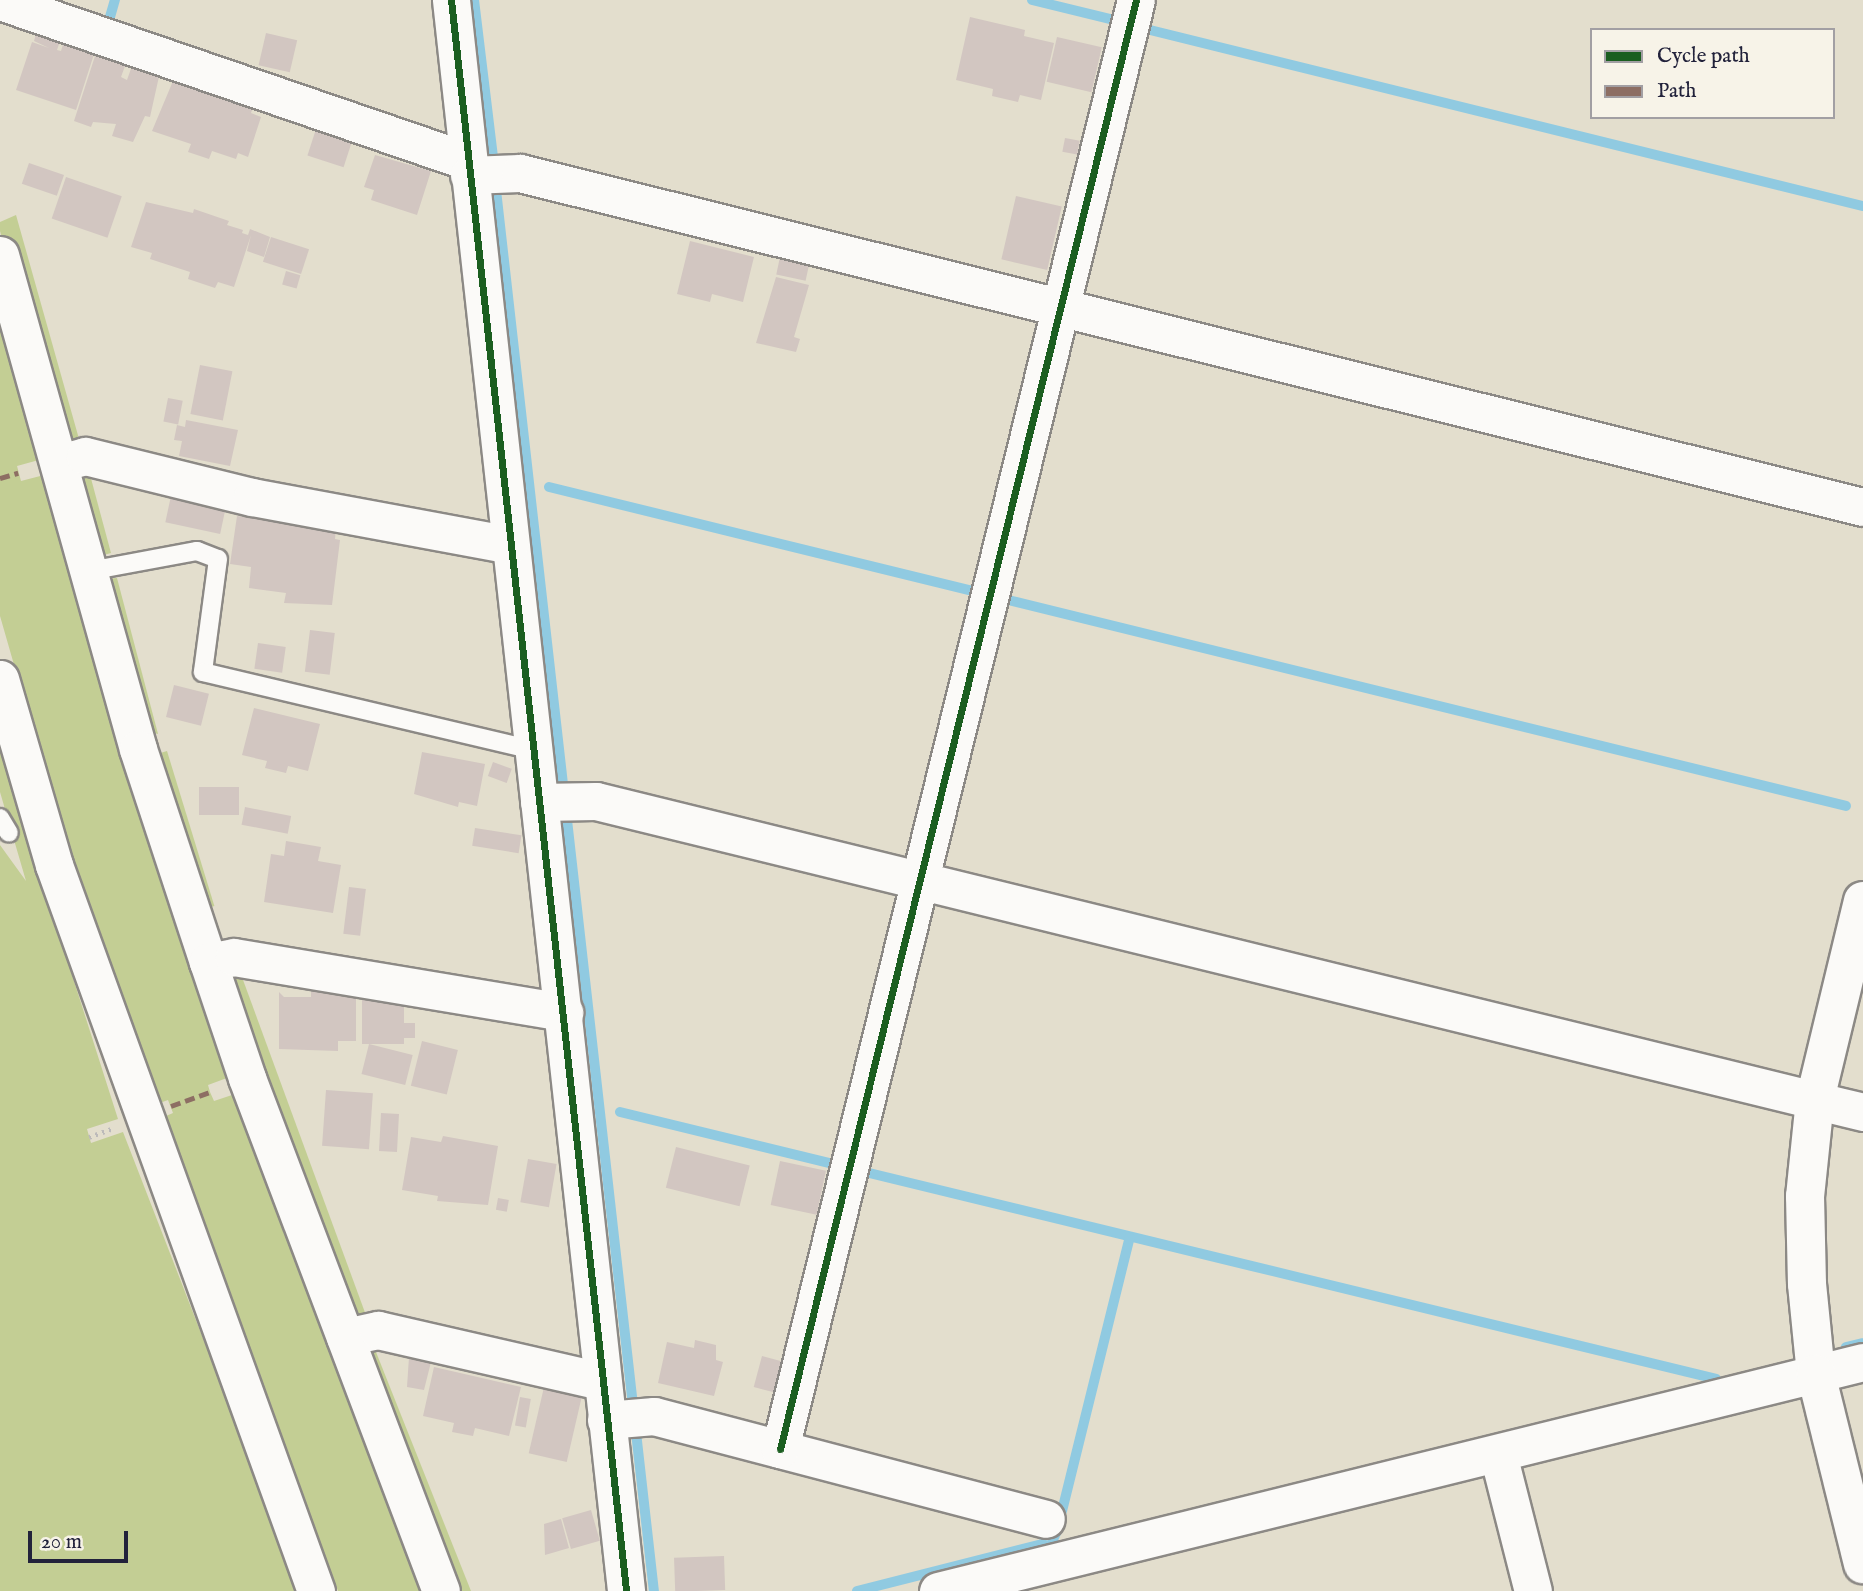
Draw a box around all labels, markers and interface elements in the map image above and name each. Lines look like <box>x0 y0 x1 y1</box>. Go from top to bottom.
legend <box>1590 28 1835 119</box>
text: Cycle path <box>1657 43 1750 70</box>
text: Path <box>1657 78 1696 105</box>
scale bar <box>32 1518 131 1562</box>
text: 20 m <box>41 1529 82 1556</box>

